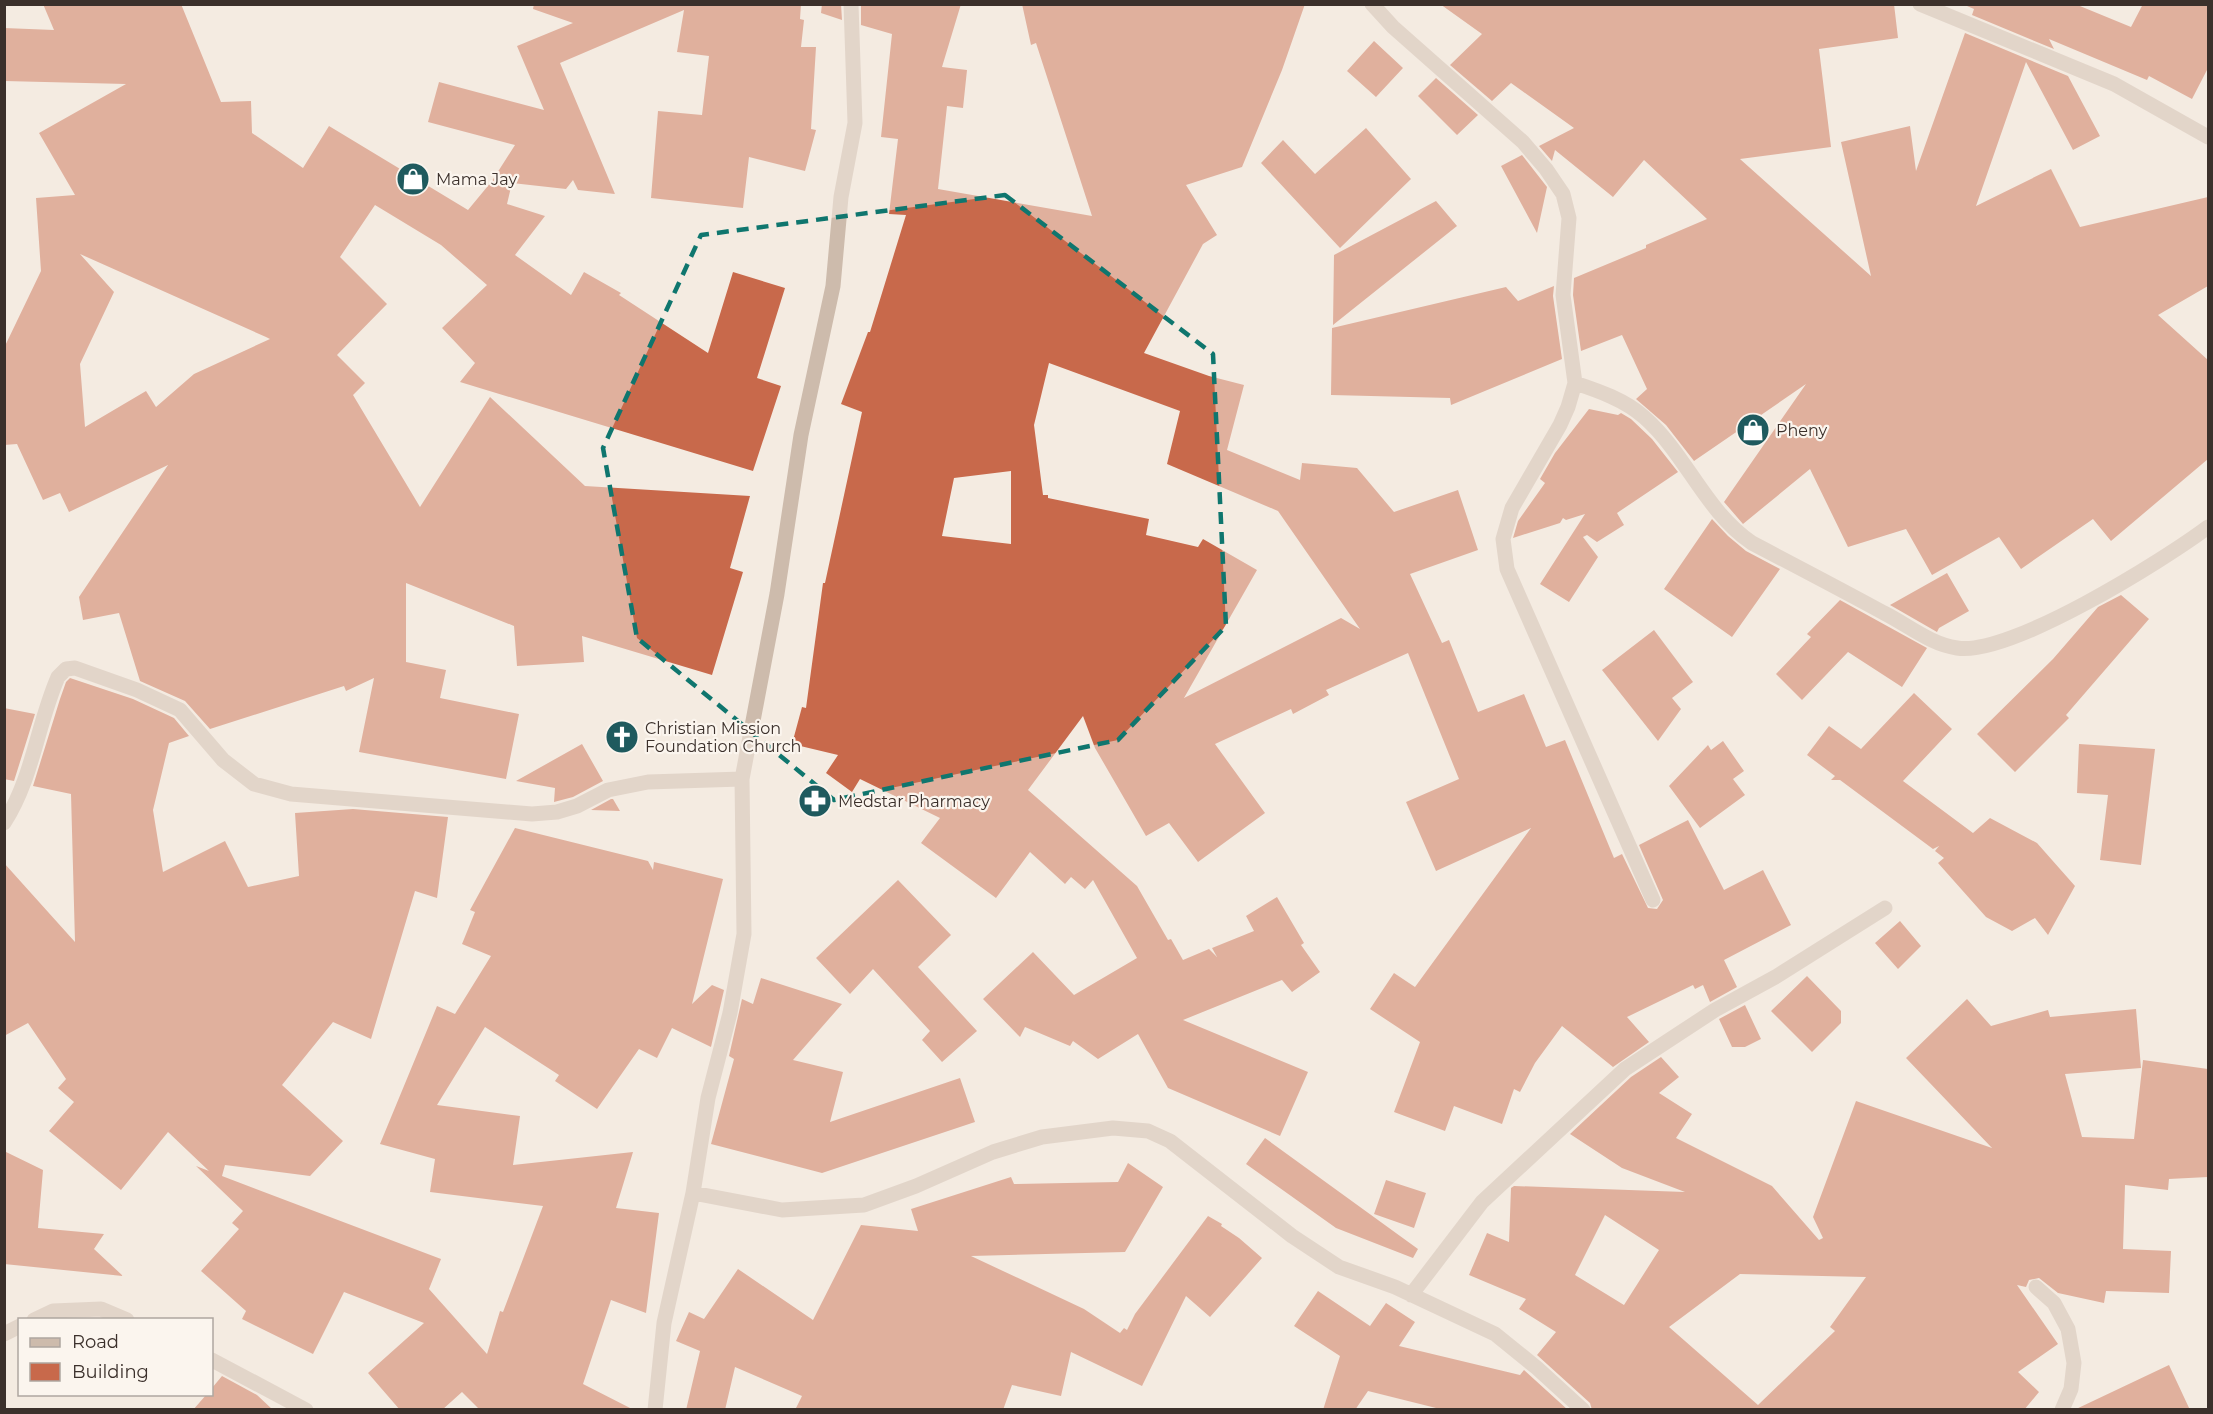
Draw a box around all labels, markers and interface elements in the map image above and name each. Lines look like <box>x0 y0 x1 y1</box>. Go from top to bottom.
shop icon: Mama Jay <box>395 161 431 197</box>
place label: Mama Jay <box>436 170 517 189</box>
shop icon: Pheny <box>1735 412 1771 448</box>
place label: Pheny <box>1776 421 1827 440</box>
church icon: Christian Mission Foundation Church <box>604 719 640 755</box>
place label: Christian Mission Foundation Church <box>645 719 801 756</box>
pharmacy icon: Medstar Pharmacy <box>797 783 833 819</box>
place label: Medstar Pharmacy <box>838 792 990 811</box>
legend <box>18 1318 213 1396</box>
text: Road <box>72 1331 119 1353</box>
text: Building <box>72 1361 149 1383</box>

